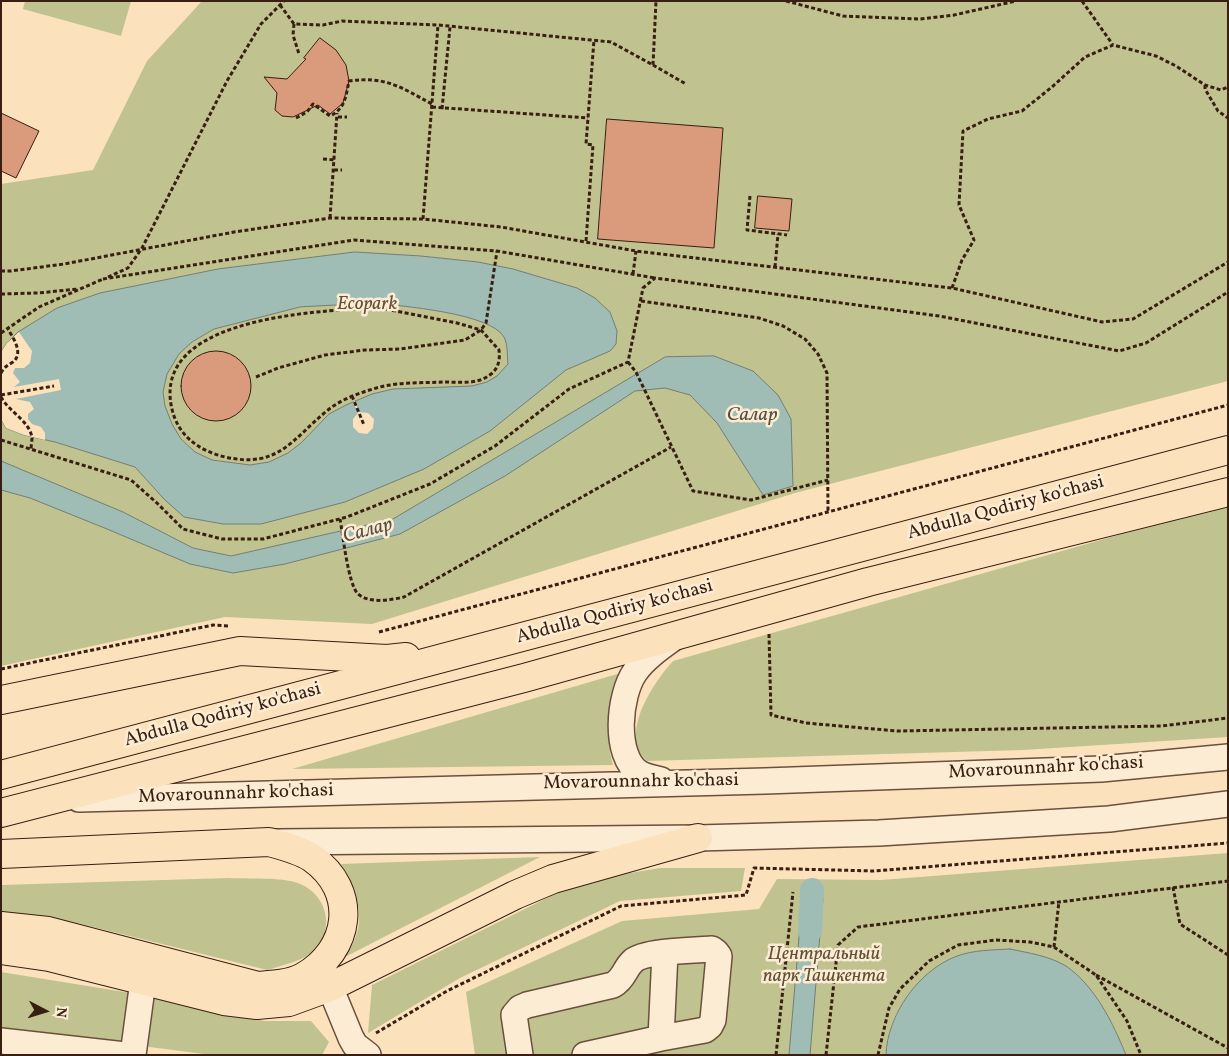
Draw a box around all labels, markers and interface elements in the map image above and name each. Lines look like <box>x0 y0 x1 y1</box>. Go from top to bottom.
park label: Ecopark <box>337 295 397 317</box>
water label: Салар <box>727 404 777 428</box>
street label: Abdulla Qodiriy ko'chasi <box>905 472 1107 546</box>
water label: Салар <box>340 514 396 550</box>
street label: Abdulla Qodiriy ko'chasi <box>514 576 716 650</box>
street label: Abdulla Qodiriy ko'chasi <box>122 679 324 753</box>
street label: Movarounnahr ko'chasi <box>948 752 1144 786</box>
street label: Movarounnahr ko'chasi <box>543 770 739 796</box>
street label: Movarounnahr ko'chasi <box>138 780 334 810</box>
park label: Центральный парк Ташкента <box>763 945 885 989</box>
north arrow <box>20 986 70 1036</box>
text: N <box>51 1006 70 1018</box>

